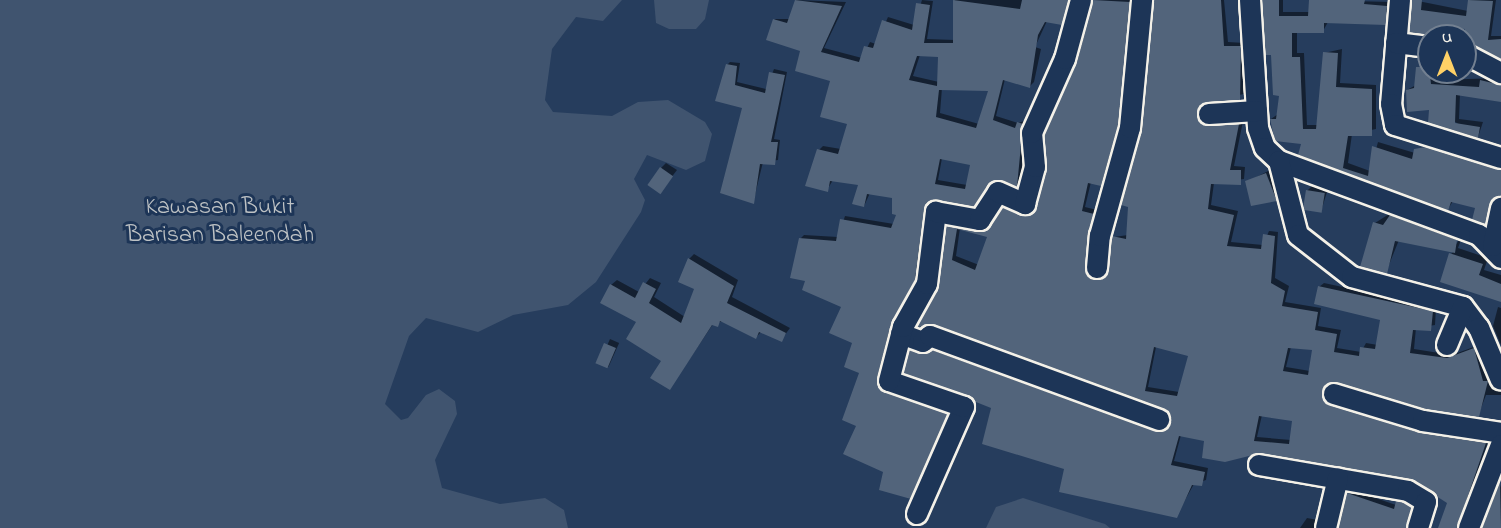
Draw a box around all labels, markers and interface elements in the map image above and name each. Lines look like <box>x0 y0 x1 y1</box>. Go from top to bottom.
north arrow <box>1417 24 1477 84</box>
text: U <box>1442 26 1452 50</box>
park label: Kawasan Bukit Barisan Baleendah <box>126 194 314 250</box>

